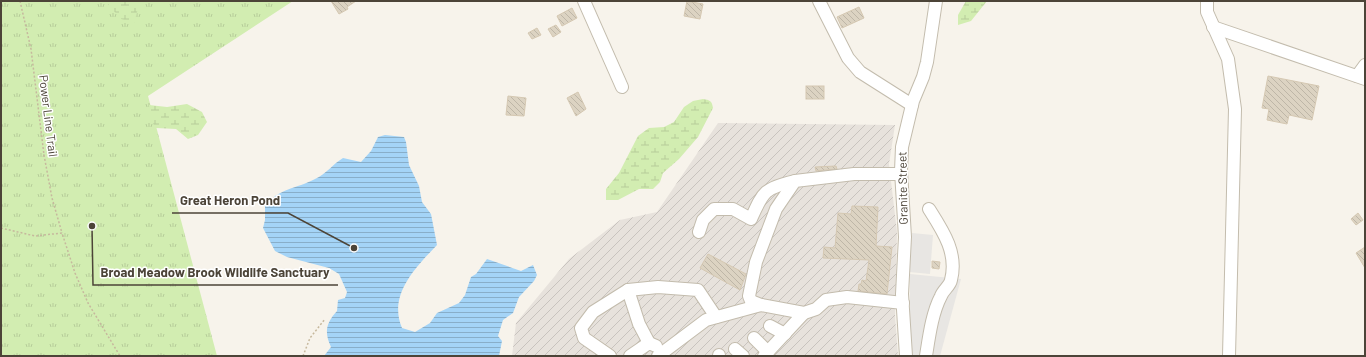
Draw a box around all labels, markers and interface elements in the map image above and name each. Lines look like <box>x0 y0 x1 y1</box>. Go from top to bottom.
street label: Power Line Trail <box>37 74 61 158</box>
street label: Granite Street <box>894 151 910 225</box>
callout: Great Heron Pond <box>172 188 288 213</box>
text: Great Heron Pond <box>180 192 280 208</box>
callout: Broad Meadow Brook Wildlife Sanctuary <box>93 260 338 285</box>
text: Broad Meadow Brook Wildlife Sanctuary <box>100 264 330 280</box>

